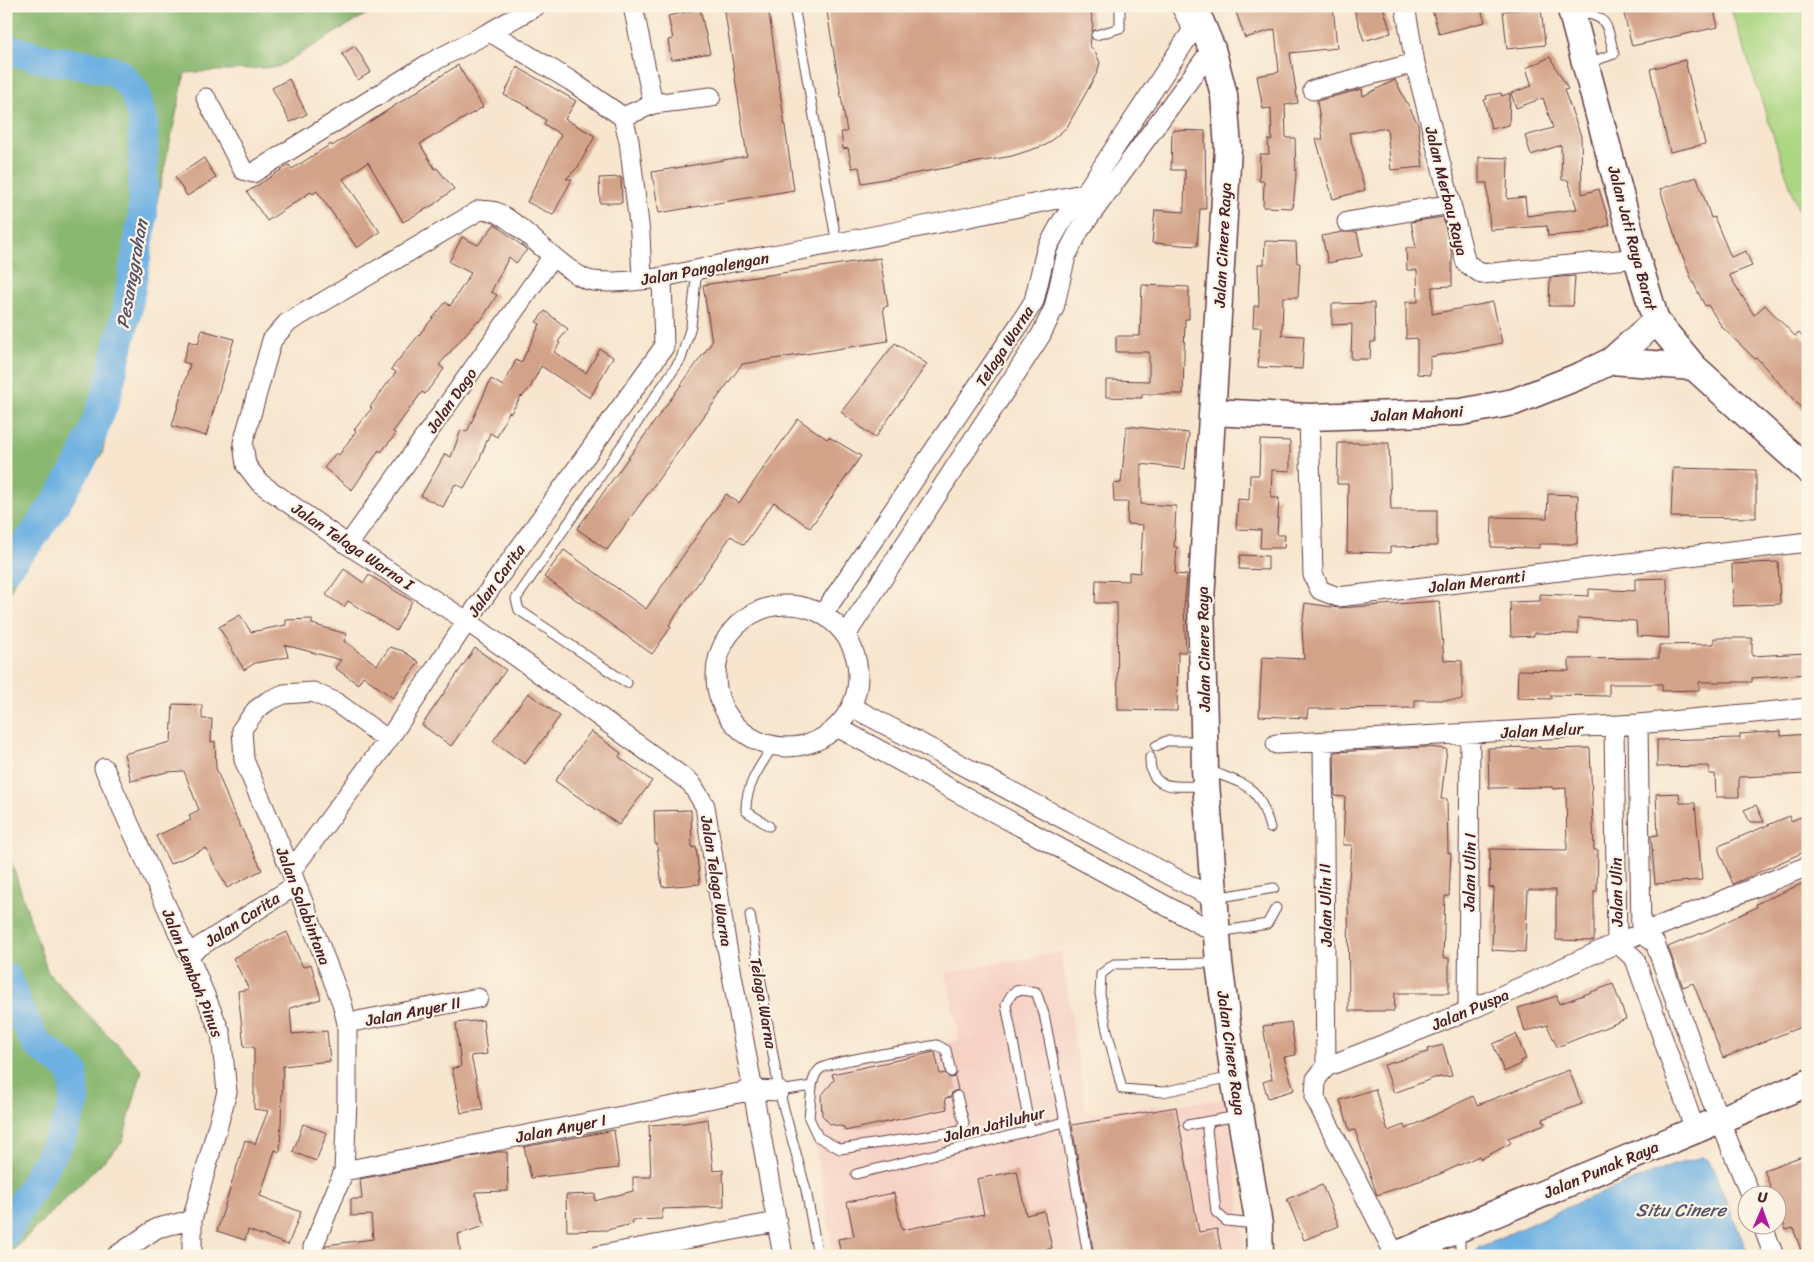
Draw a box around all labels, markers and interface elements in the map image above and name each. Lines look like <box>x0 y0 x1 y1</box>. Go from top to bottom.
street label: Jalan Merbau Raya <box>1416 122 1477 259</box>
street label: Jalan Jati Raya Barat <box>1599 162 1666 314</box>
street label: Jalan Cinere Raya <box>1205 182 1240 309</box>
water label: Pesanggrahan <box>107 215 158 331</box>
street label: Jalan Pangalengan <box>638 243 772 294</box>
street label: Telaga Warna <box>967 299 1042 393</box>
street label: Jalan Dago <box>418 361 485 440</box>
street label: Jalan Mahoni <box>1369 397 1464 430</box>
street label: Jalan Telaga Warna I <box>285 494 421 599</box>
street label: Jalan Carita <box>459 537 534 624</box>
street label: Jalan Meranti <box>1426 561 1528 602</box>
street label: Jalan Cinere Raya <box>1188 586 1219 713</box>
street label: Jalan Melur <box>1499 714 1585 747</box>
street label: Jalan Telaga Warna <box>692 813 741 949</box>
street label: Jalan Ulin I <box>1454 833 1485 912</box>
street label: Jalan Salabintana <box>267 842 339 970</box>
street label: Jalan Ulin <box>1601 857 1632 928</box>
street label: Jalan Ulin II <box>1310 863 1341 948</box>
street label: Jalan Carita <box>198 884 287 955</box>
street label: Jalan Lembah Pinus <box>153 904 232 1042</box>
street label: Telaga Warna <box>741 955 786 1052</box>
street label: Jalan Puspa <box>1426 980 1514 1039</box>
street label: Jalan Anyer II <box>362 988 463 1035</box>
street label: Jalan Cinere Raya <box>1208 988 1255 1117</box>
street label: Jalan Jatiluhur <box>939 1097 1049 1151</box>
street label: Jalan Anyer I <box>512 1105 609 1152</box>
street label: Jalan Punak Raya <box>1538 1132 1663 1207</box>
north arrow <box>1736 1184 1786 1234</box>
text: U <box>1757 1185 1768 1210</box>
water label: Situ Cinere <box>1636 1194 1728 1226</box>

